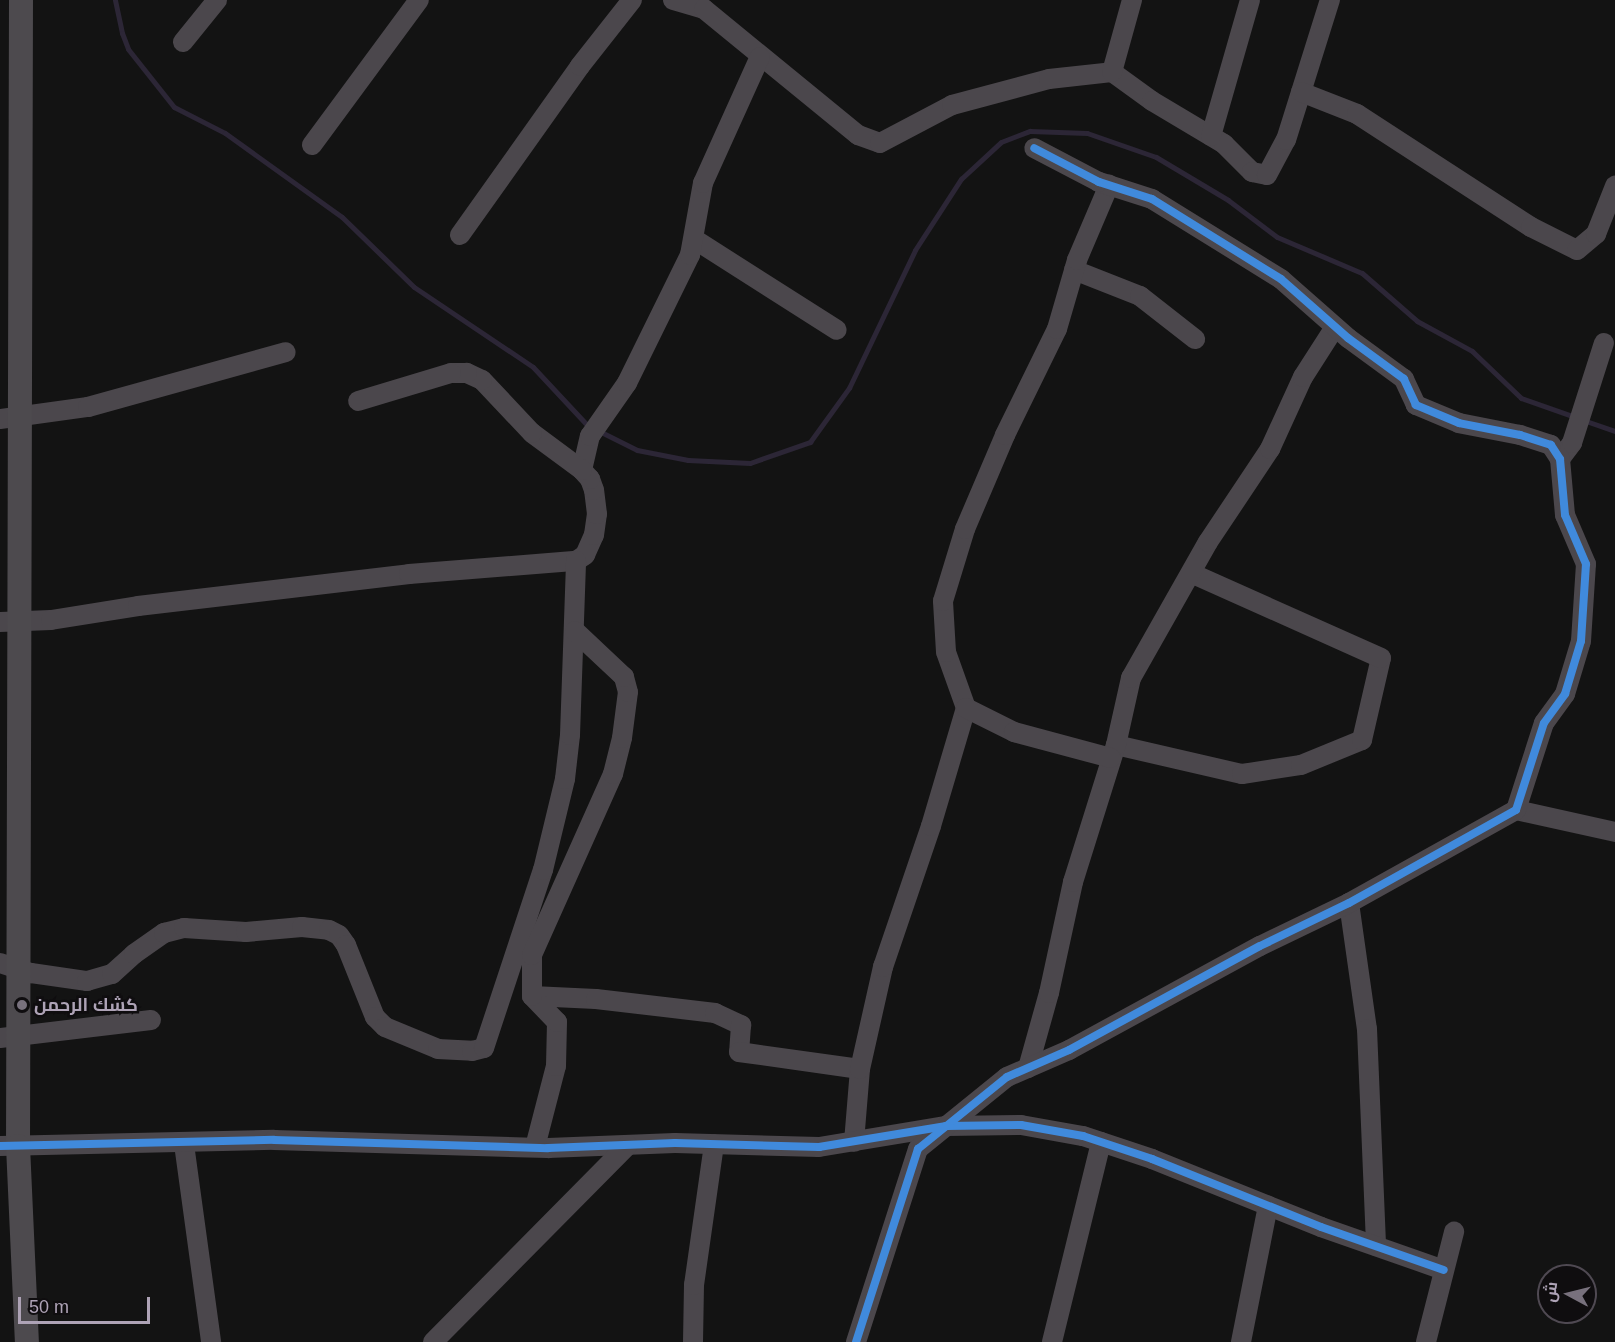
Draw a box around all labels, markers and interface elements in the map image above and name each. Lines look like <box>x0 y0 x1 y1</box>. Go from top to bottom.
place label: كشك الرحمن <box>34 994 138 1016</box>
marker: كشك الرحمن <box>15 998 29 1012</box>
north arrow <box>1537 1264 1597 1324</box>
text: ش <box>1541 1281 1560 1303</box>
scale bar <box>21 1285 153 1323</box>
text: 50 m <box>29 1297 69 1317</box>

